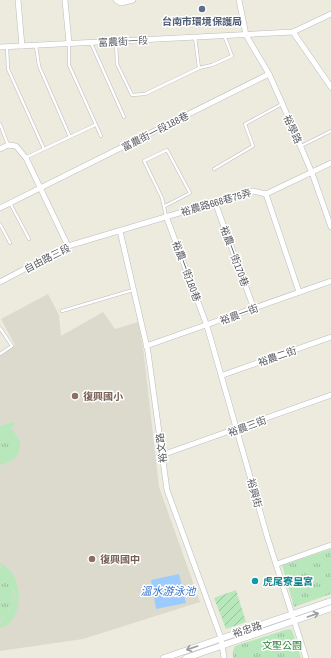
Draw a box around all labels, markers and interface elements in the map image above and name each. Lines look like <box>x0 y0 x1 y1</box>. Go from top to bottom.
marker: 台南市環境保護局 <box>197 4 207 14</box>
place label: 台南市環境保護局 <box>162 15 242 28</box>
street label: 富農街一段 <box>98 34 148 49</box>
street label: 富農街一段188巷 <box>119 109 191 154</box>
street label: 裕學路 <box>281 113 305 146</box>
street label: 裕農路668巷75弄 <box>179 186 253 219</box>
street label: 裕農一街170巷 <box>218 224 252 288</box>
street label: 裕農一街180巷 <box>170 239 204 303</box>
street label: 自由路三段 <box>22 241 72 276</box>
street label: 裕農一街 <box>218 302 260 327</box>
street label: 裕農二街 <box>256 344 298 369</box>
place label: 復興國小 <box>83 390 124 403</box>
marker: 復興國小 <box>70 391 80 401</box>
street label: 裕農三街 <box>226 414 268 439</box>
street label: 裕文路 <box>153 432 170 464</box>
street label: 裕興街 <box>244 477 265 509</box>
place label: 復興國中 <box>100 553 140 566</box>
marker: 復興國中 <box>87 554 97 564</box>
place label: 虎尾寮皇宮 <box>263 575 313 588</box>
marker: 虎尾寮皇宮 <box>250 576 260 586</box>
water label: 溫水游泳池 <box>141 584 196 598</box>
one-way arrow <box>306 610 318 618</box>
street label: 裕忠路 <box>231 619 263 640</box>
park label: 文聖公園 <box>262 639 302 652</box>
one-way arrow <box>186 645 199 652</box>

